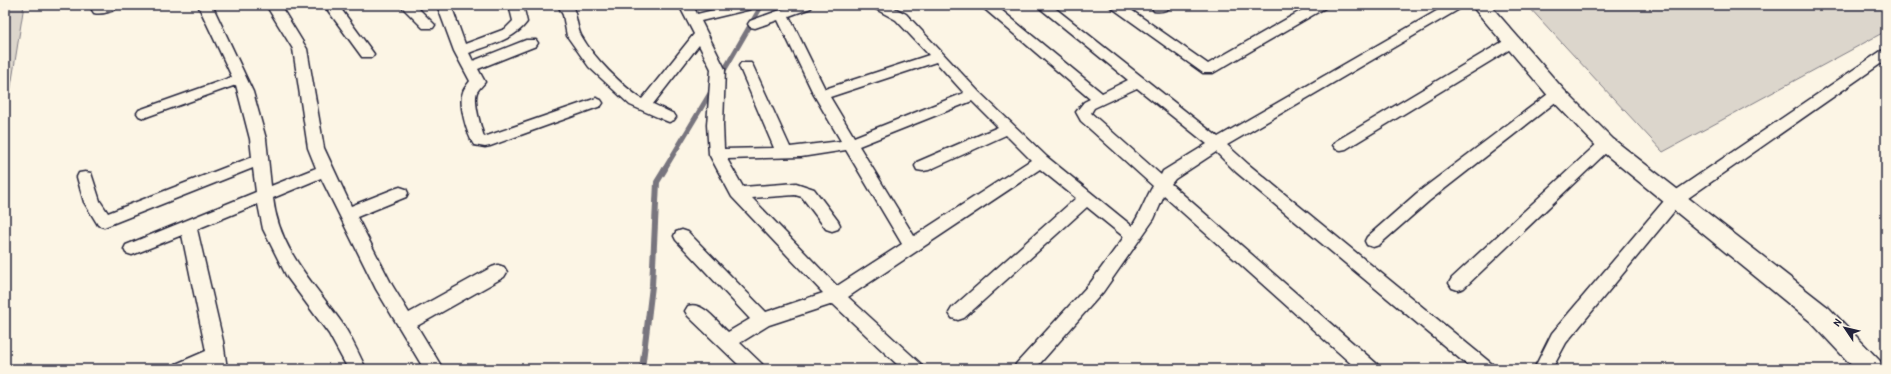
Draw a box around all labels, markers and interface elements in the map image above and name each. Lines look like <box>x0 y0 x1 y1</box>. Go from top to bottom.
north arrow <box>1825 308 1865 348</box>
text: N <box>1829 316 1844 329</box>

